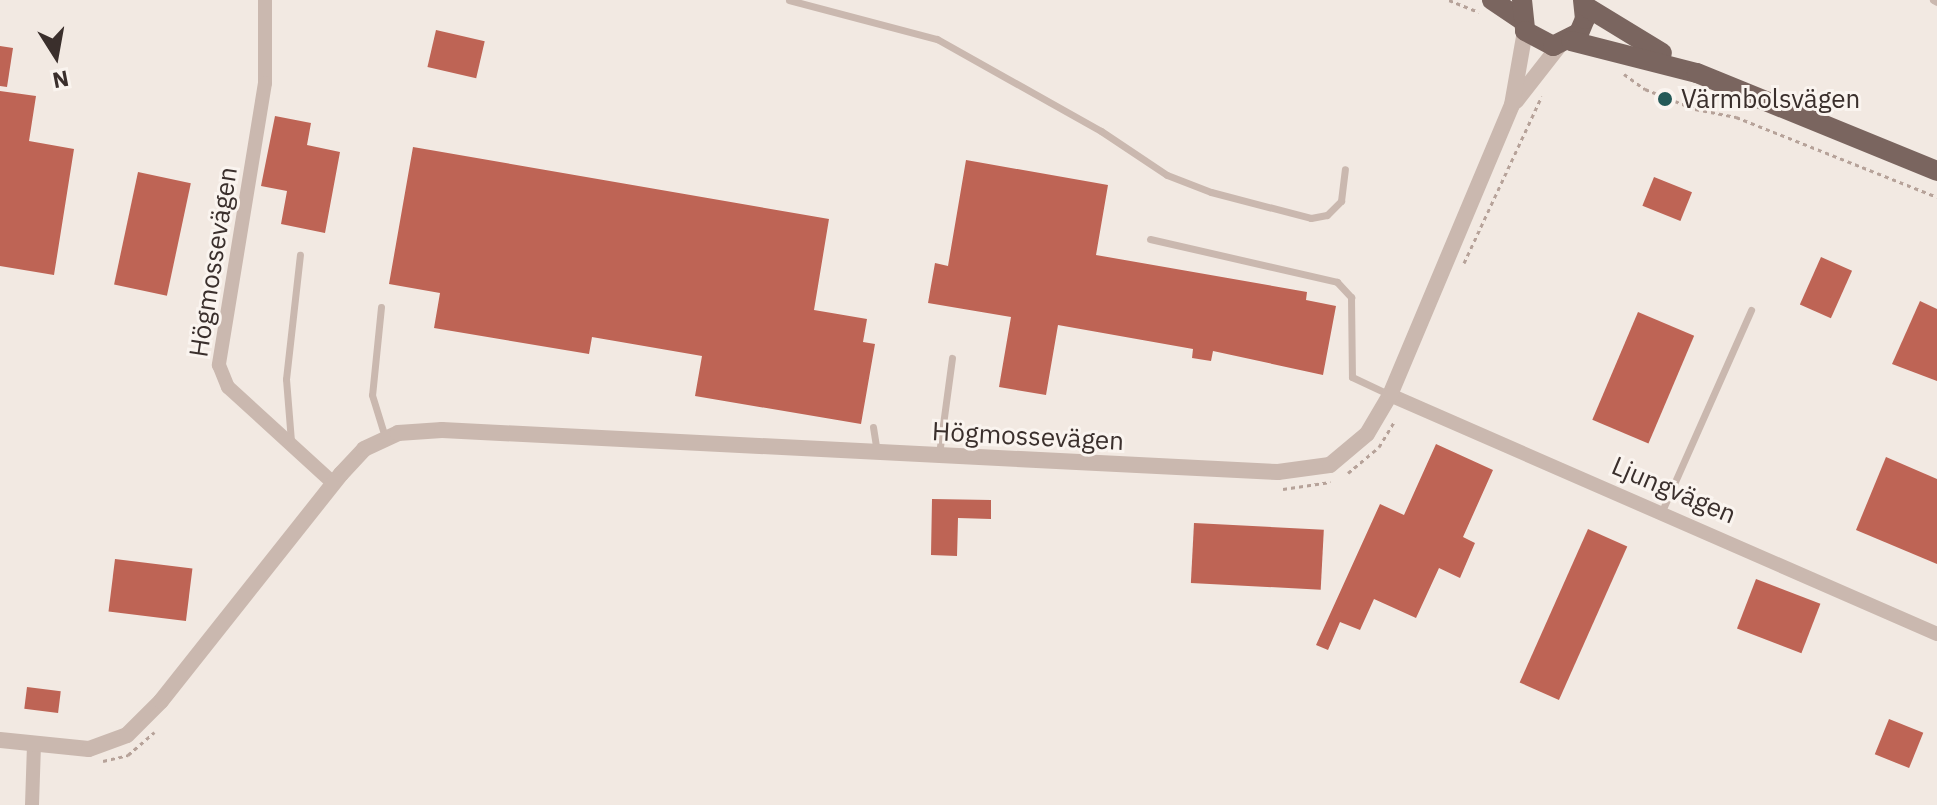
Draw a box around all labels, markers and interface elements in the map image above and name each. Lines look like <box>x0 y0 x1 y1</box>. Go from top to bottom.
north arrow <box>16 16 96 96</box>
text: N <box>50 64 71 96</box>
place label: Värmbolsvägen <box>1681 83 1860 115</box>
marker: Värmbolsvägen <box>1656 90 1674 108</box>
street label: Högmossevägen <box>183 165 243 359</box>
street label: Högmossevägen <box>931 415 1125 457</box>
street label: Ljungvägen <box>1607 450 1741 530</box>

